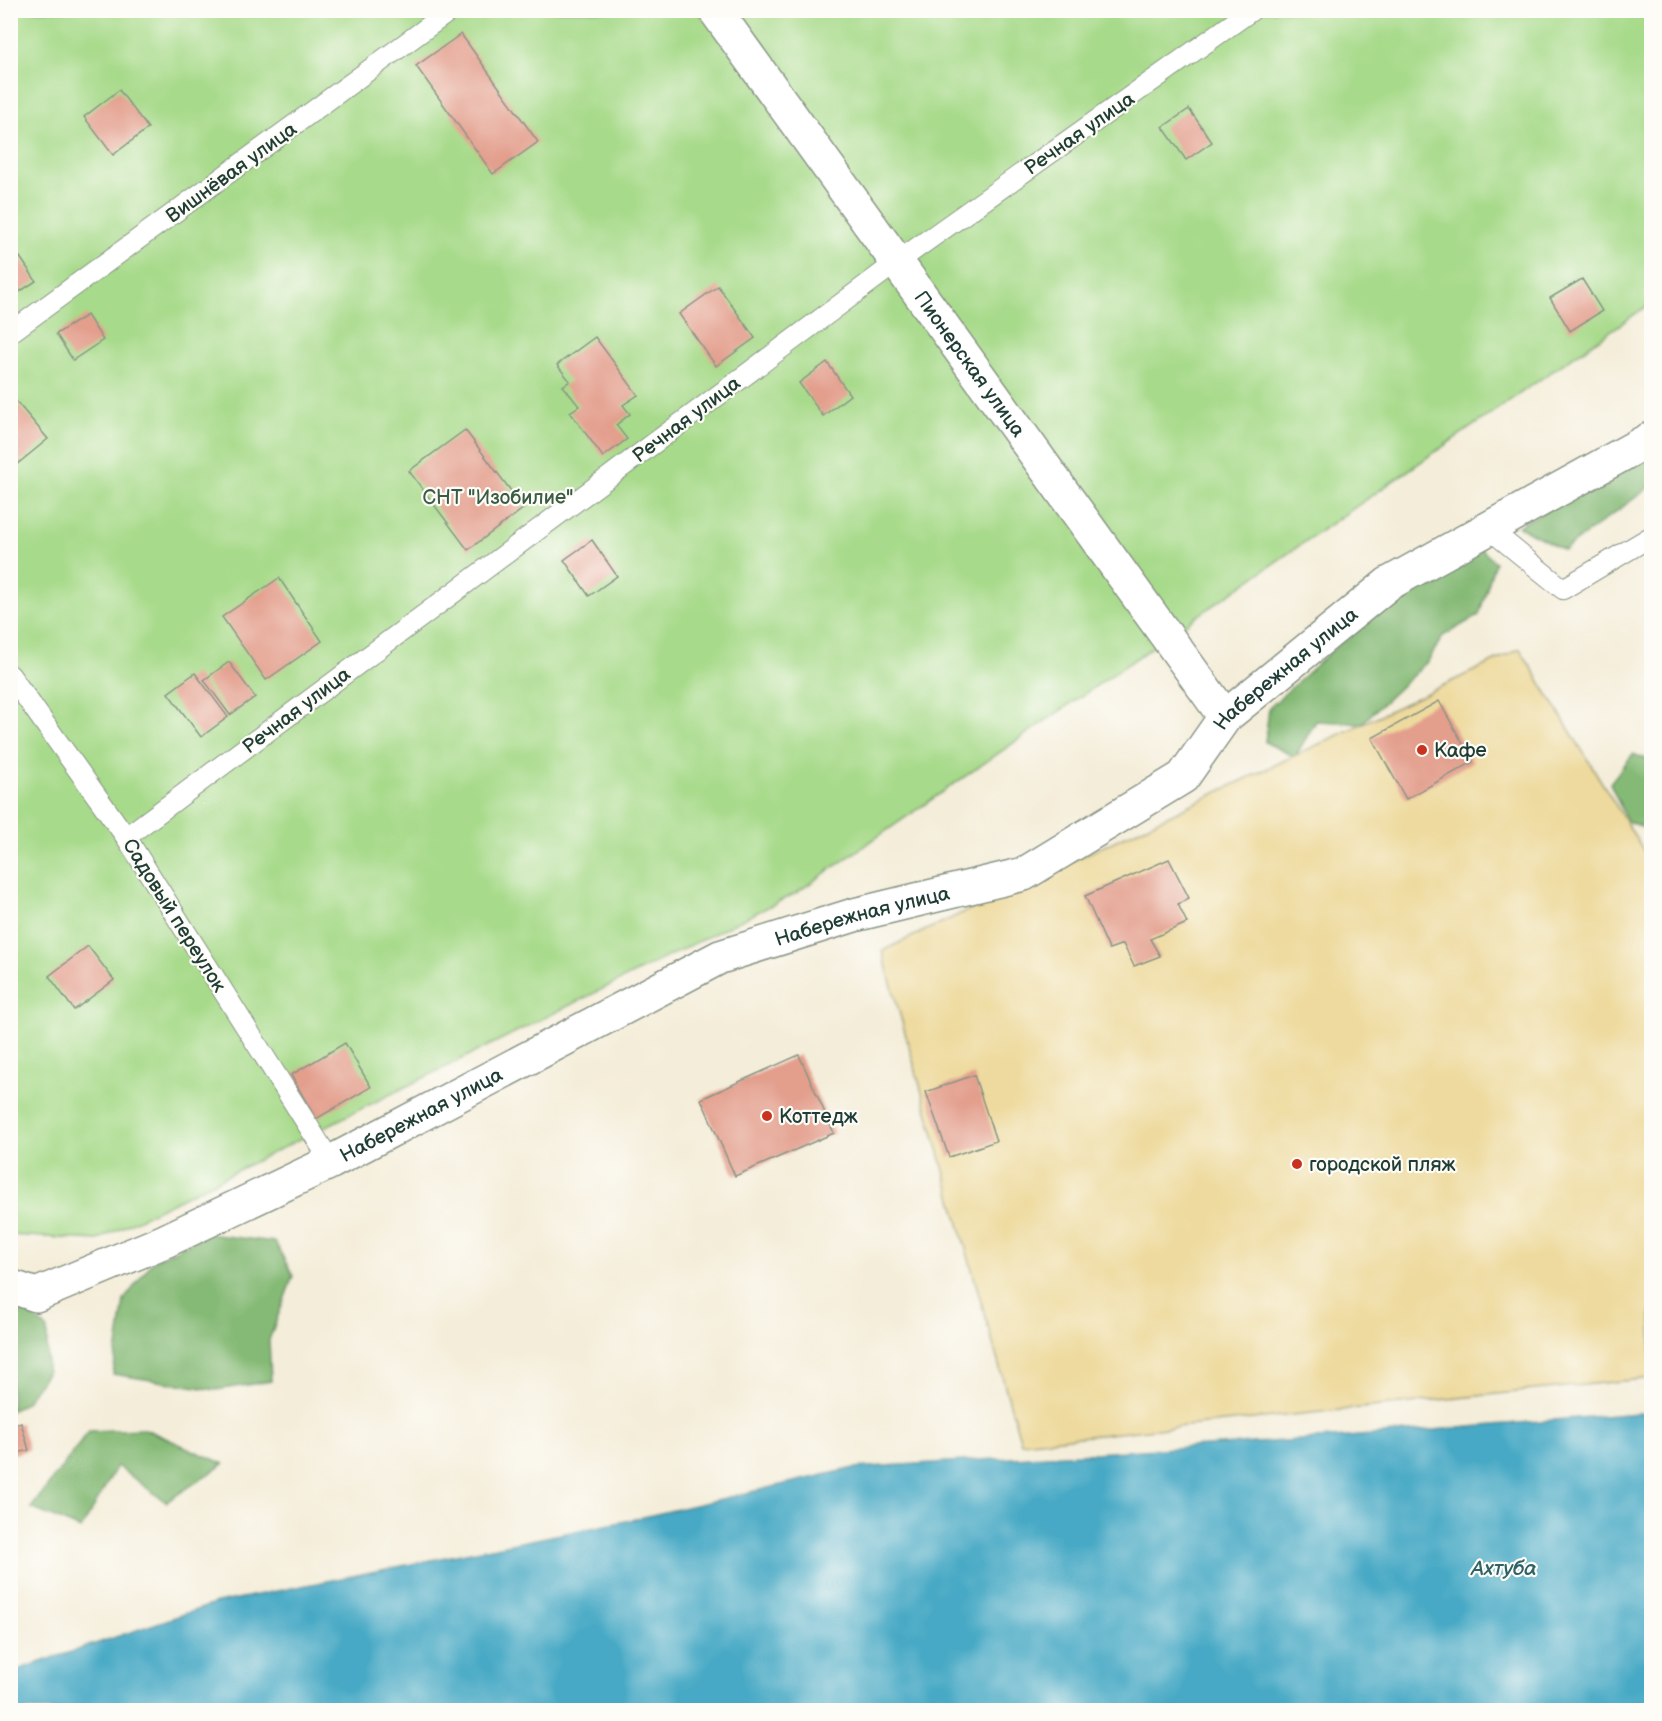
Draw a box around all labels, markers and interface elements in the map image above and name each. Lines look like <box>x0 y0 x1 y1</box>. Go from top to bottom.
street label: Речная улица <box>1020 87 1139 181</box>
street label: Вишнёвая улица <box>162 117 302 228</box>
street label: Пионерская улица <box>909 287 1030 442</box>
street label: Речная улица <box>628 371 746 468</box>
park label: СНТ "Изобилие" <box>423 486 573 510</box>
street label: Набережная улица <box>1209 603 1363 735</box>
street label: Речная улица <box>238 662 356 759</box>
place label: Кафе <box>1434 739 1487 763</box>
marker: Кафе <box>1415 743 1429 757</box>
street label: Садовый переулок <box>117 834 231 997</box>
street label: Набережная улица <box>772 881 952 952</box>
street label: Набережная улица <box>336 1063 507 1168</box>
place label: Коттедж <box>779 1105 858 1129</box>
marker: Коттедж <box>760 1109 774 1123</box>
place label: городской пляж <box>1309 1153 1455 1177</box>
marker: городской пляж <box>1290 1157 1304 1171</box>
water label: Ахтуба <box>1469 1556 1537 1581</box>

